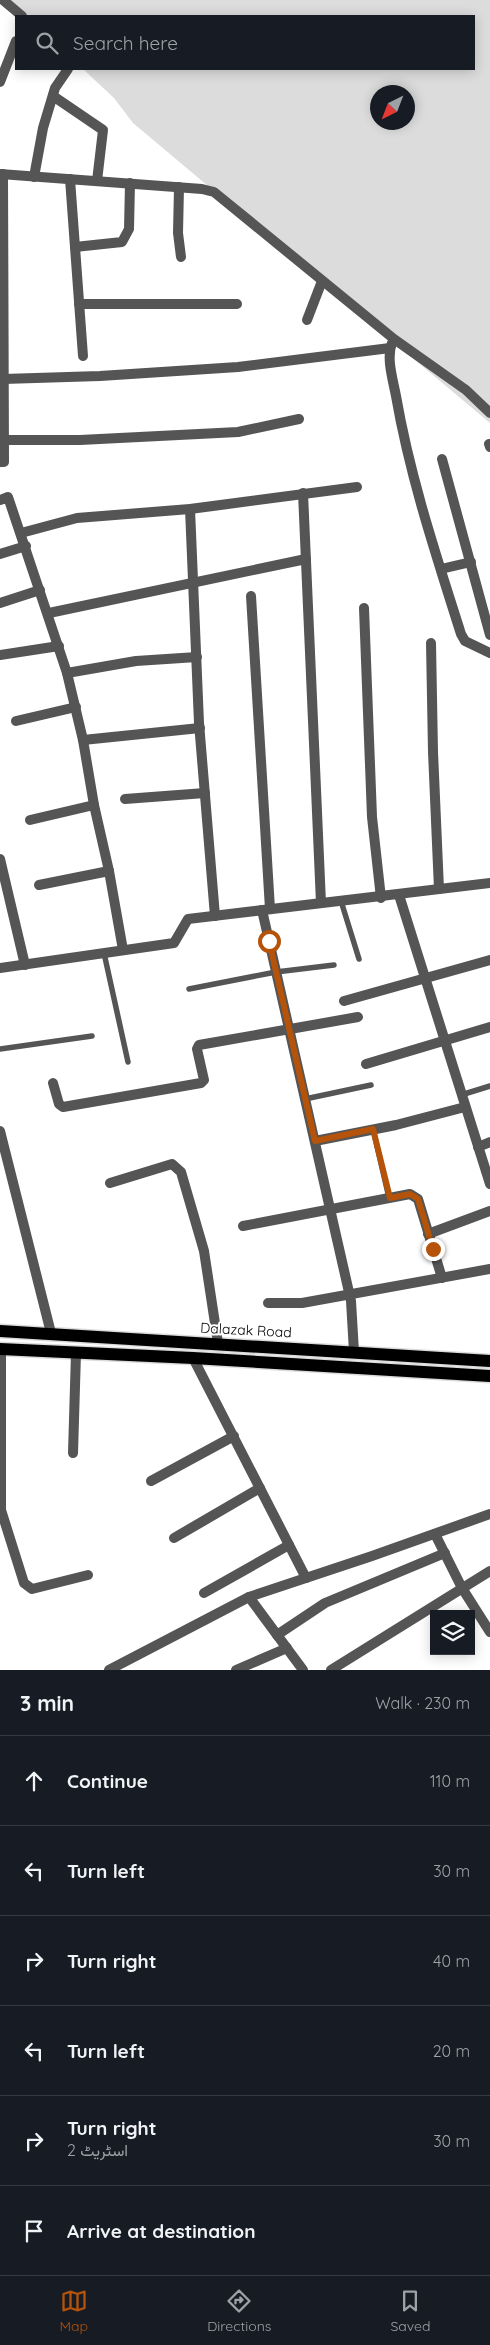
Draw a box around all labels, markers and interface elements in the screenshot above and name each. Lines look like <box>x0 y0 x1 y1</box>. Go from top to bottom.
search box <box>15 15 475 70</box>
icon: search <box>33 29 61 57</box>
text: Search here <box>73 31 178 55</box>
north arrow <box>370 85 415 130</box>
route start <box>258 930 281 953</box>
route end <box>422 1238 445 1261</box>
street label: Dalazak Road <box>200 1319 292 1341</box>
map controls <box>430 1610 475 1655</box>
button: layers <box>430 1610 475 1655</box>
text: 3 min <box>20 1690 74 1716</box>
text: Walk · 230 m <box>375 1693 470 1713</box>
icon: ahead <box>20 1767 48 1795</box>
text: Continue <box>67 1769 148 1793</box>
text: 110 m <box>430 1771 470 1791</box>
icon: left <box>20 1857 48 1885</box>
text: Turn left <box>67 1859 145 1883</box>
text: 30 m <box>433 1861 470 1881</box>
icon: right <box>20 1947 48 1975</box>
text: Turn right <box>67 1949 156 1973</box>
text: 40 m <box>433 1951 470 1971</box>
icon: left <box>20 2037 48 2065</box>
text: Turn left <box>67 2039 145 2063</box>
text: 20 m <box>433 2041 470 2061</box>
text: Turn right <box>67 2116 156 2140</box>
icon: right <box>20 2127 48 2155</box>
text: 30 m <box>433 2131 470 2151</box>
text: اسٹریٹ 2 <box>67 2140 128 2160</box>
icon: arrive <box>20 2217 48 2245</box>
text: Arrive at destination <box>67 2219 256 2243</box>
tab: Map <box>60 2287 88 2335</box>
tab: Directions <box>207 2287 271 2335</box>
tab: Saved <box>390 2287 430 2335</box>

